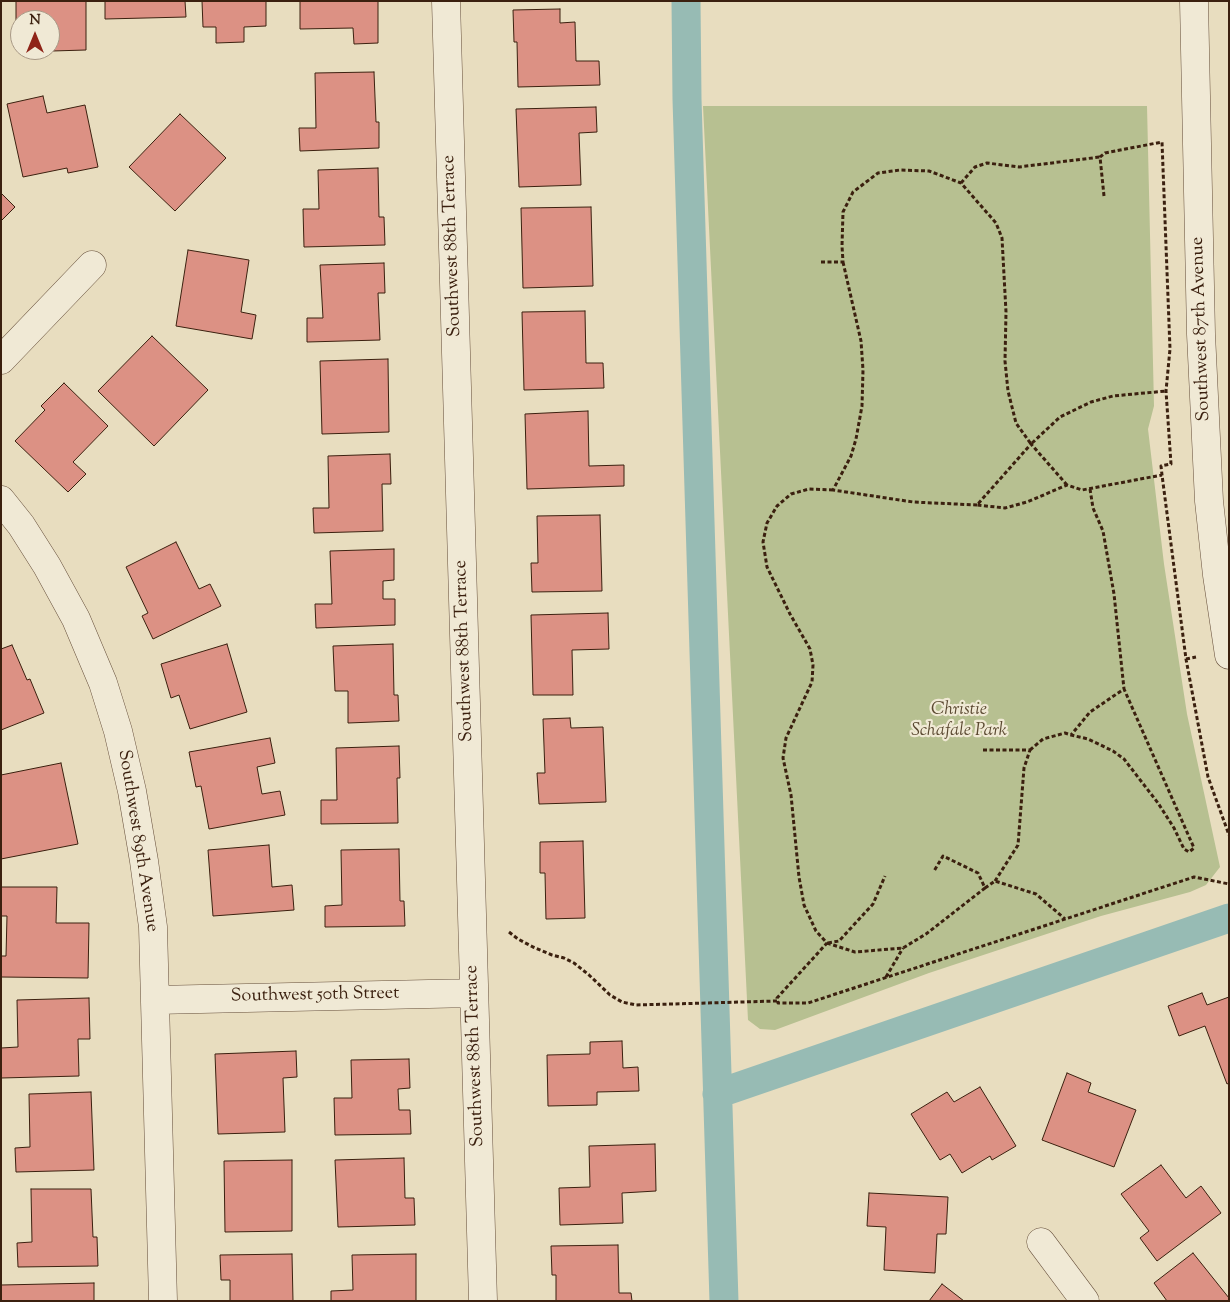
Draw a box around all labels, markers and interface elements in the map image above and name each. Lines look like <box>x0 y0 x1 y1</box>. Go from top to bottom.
north arrow <box>10 10 60 60</box>
text: N <box>29 11 41 31</box>
street label: Southwest 88th Terrace <box>439 155 467 337</box>
street label: Southwest 87th Avenue <box>1188 236 1216 422</box>
street label: Southwest 88th Terrace <box>451 560 479 742</box>
park label: Christie Schafale Park <box>911 700 1007 742</box>
street label: Southwest 89th Avenue <box>112 748 162 934</box>
street label: Southwest 88th Terrace <box>462 965 490 1147</box>
street label: Southwest 50th Street <box>231 984 399 1008</box>

